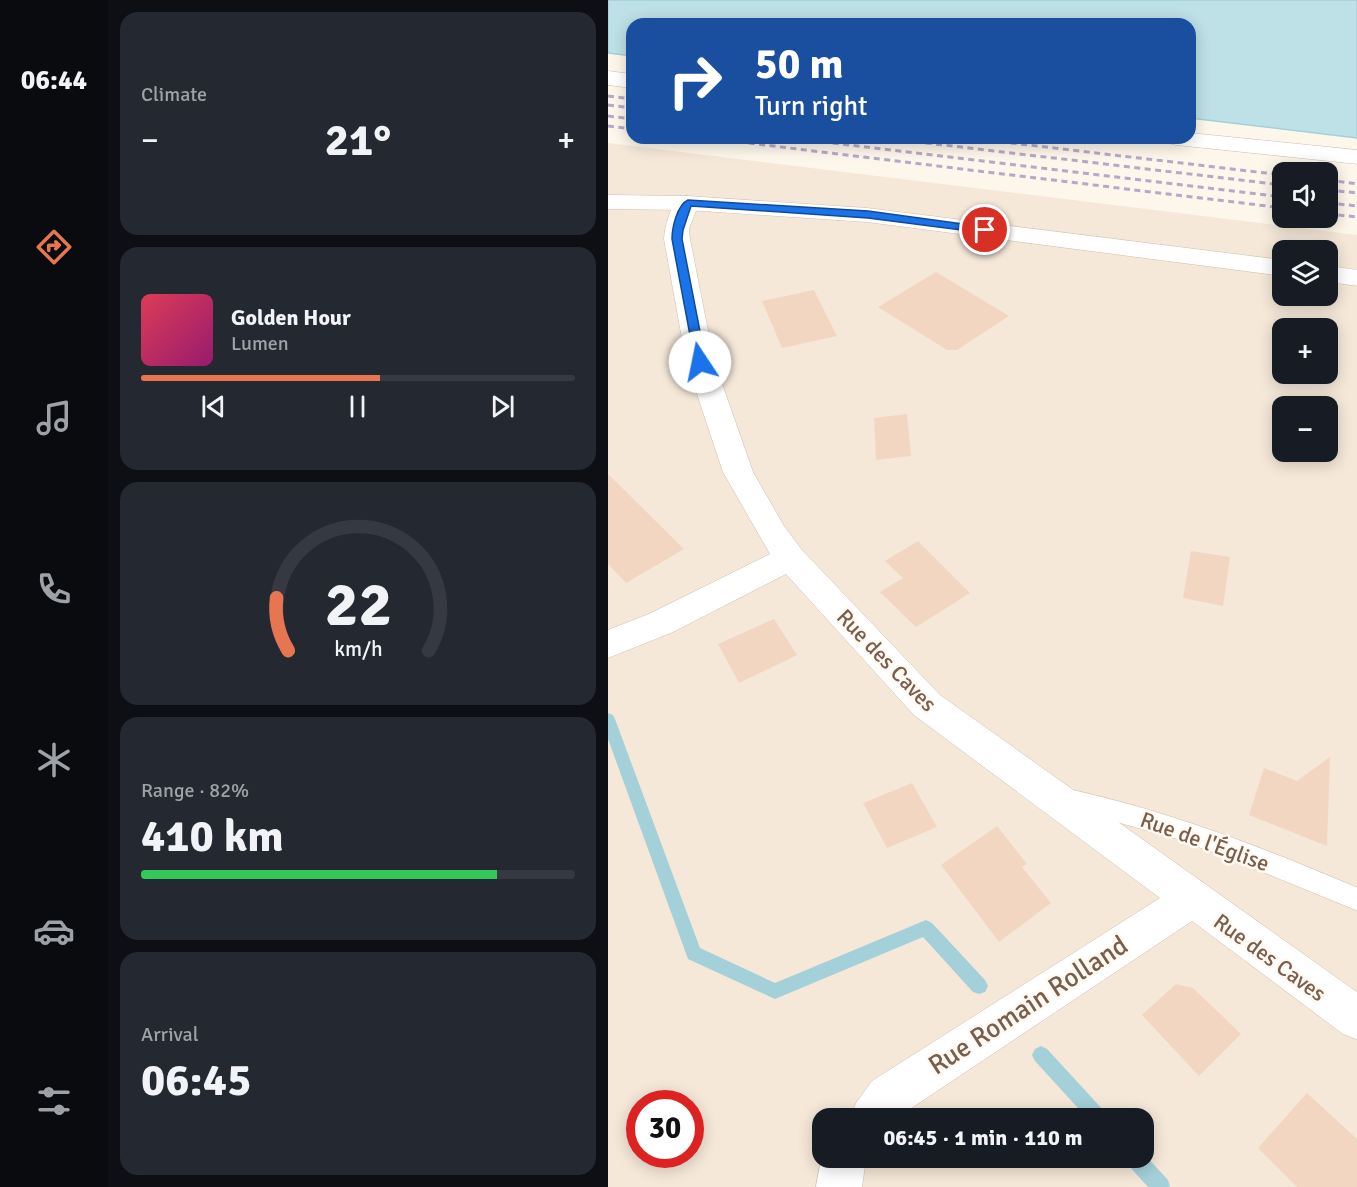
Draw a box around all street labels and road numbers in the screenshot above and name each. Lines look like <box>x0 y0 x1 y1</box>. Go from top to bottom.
street label: Rue des Caves <box>831 603 942 717</box>
street label: Rue de l'Église <box>1137 806 1273 877</box>
street label: Rue des Caves <box>1208 908 1331 1007</box>
street label: Rue Romain Rolland <box>922 929 1134 1082</box>

